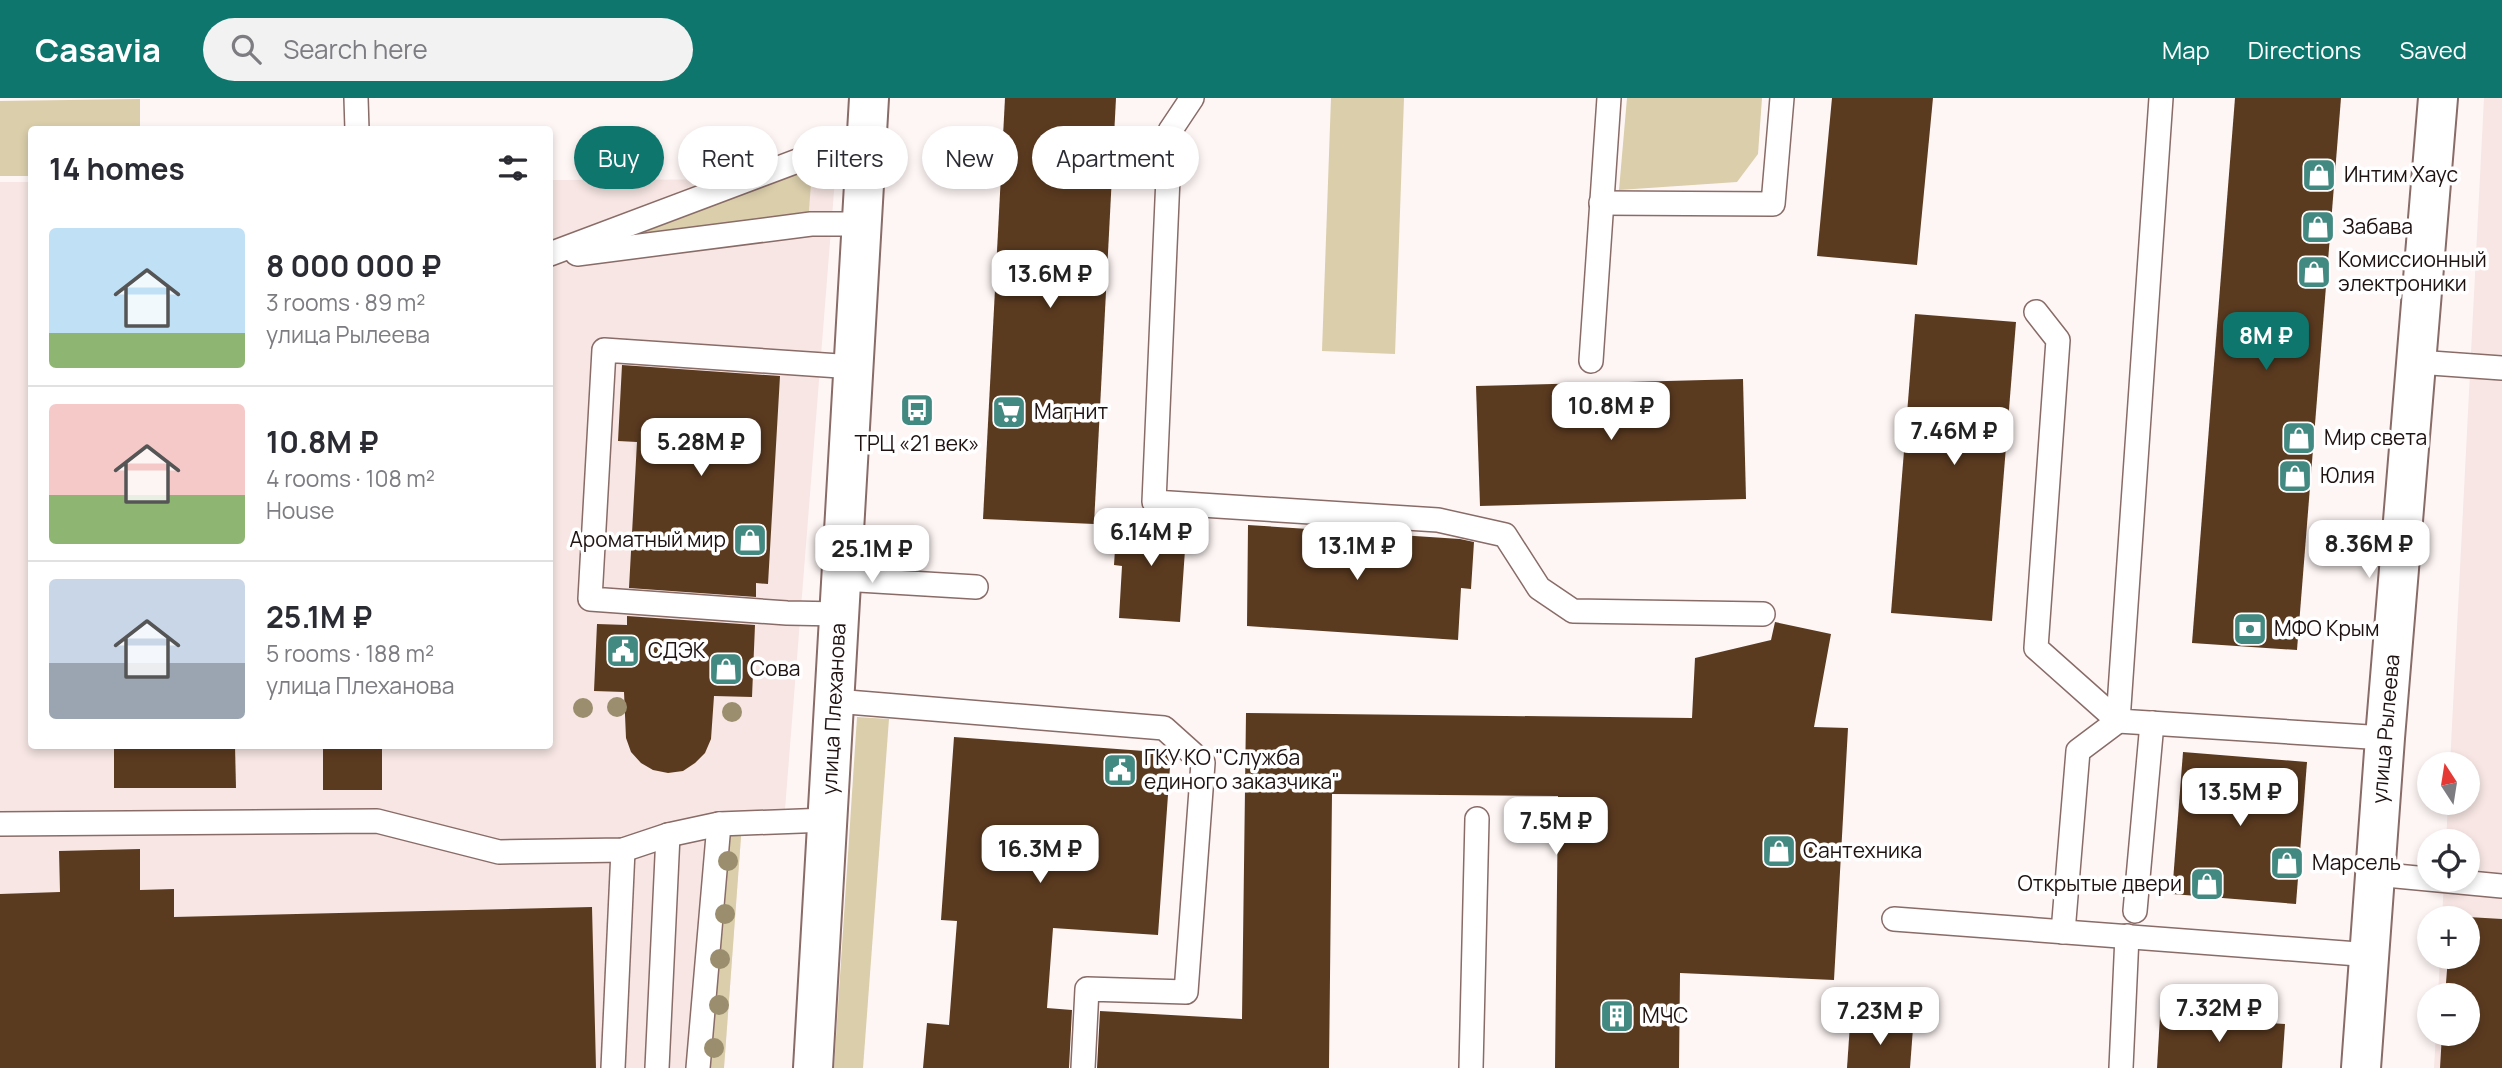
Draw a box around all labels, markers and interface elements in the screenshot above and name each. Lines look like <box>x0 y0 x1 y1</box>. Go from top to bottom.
search box <box>203 18 693 81</box>
text: Casavia <box>35 27 161 72</box>
icon: search <box>227 30 265 68</box>
text: Search here <box>283 31 428 67</box>
text: Map <box>2162 33 2210 66</box>
text: Directions <box>2248 33 2361 66</box>
text: Saved <box>2399 33 2467 66</box>
chip: Buy <box>574 126 664 189</box>
chip: Rent <box>678 126 778 189</box>
chip: Filters <box>792 126 908 189</box>
chip: New <box>922 126 1018 189</box>
chip: Apartment <box>1032 126 1199 189</box>
text: 14 homes <box>49 148 185 189</box>
icon: filters <box>494 149 532 187</box>
shop icon: Интим Хаус <box>2300 156 2338 194</box>
place label: Интим Хаус <box>2344 160 2458 188</box>
shop icon: Забава <box>2299 208 2337 246</box>
place label: Забава <box>2342 212 2413 240</box>
text: 8 000 000 ₽ <box>266 245 441 286</box>
place label: Комиссионный электроники <box>2338 245 2487 297</box>
pin: 13.6M ₽ <box>985 250 1115 310</box>
shop icon: Комиссионный электроники <box>2295 253 2333 291</box>
icon: home <box>105 256 189 340</box>
text: 13.6M ₽ <box>1008 257 1092 289</box>
text: 3 rooms · 89 m² <box>266 286 426 318</box>
pin: 8M ₽ <box>2225 313 2307 372</box>
text: улица Рылеева <box>266 318 430 350</box>
text: 8M ₽ <box>2239 319 2293 351</box>
pin: 10.8M ₽ <box>1546 382 1676 442</box>
text: 10.8M ₽ <box>1568 389 1654 421</box>
bus stop icon: ТРЦ «21 век» <box>898 391 936 429</box>
supermarket icon: Магнит <box>990 393 1028 431</box>
place label: Магнит <box>1034 397 1108 425</box>
pin: 7.46M ₽ <box>1889 408 2019 467</box>
text: 7.46M ₽ <box>1910 414 1998 446</box>
pin: 5.28M ₽ <box>636 418 766 478</box>
shop icon: Мир света <box>2280 419 2318 457</box>
text: 10.8M ₽ <box>266 421 379 462</box>
place label: Мир света <box>2324 423 2427 451</box>
text: 5.28M ₽ <box>657 425 745 457</box>
place label: ТРЦ «21 век» <box>854 429 980 457</box>
icon: home <box>105 432 189 516</box>
shop icon: Юлия <box>2276 457 2314 495</box>
place label: Юлия <box>2320 461 2375 489</box>
text: 4 rooms · 108 m² <box>266 462 435 494</box>
text: House <box>266 494 335 526</box>
pin: 6.14M ₽ <box>1086 508 1216 568</box>
text: 6.14M ₽ <box>1110 515 1192 547</box>
pin: 8.36M ₽ <box>2304 520 2434 580</box>
shop icon: Ароматный мир <box>731 521 769 559</box>
pin: 13.1M ₽ <box>1292 522 1422 582</box>
place label: Ароматный мир <box>569 525 726 553</box>
pin: 25.1M ₽ <box>807 526 937 585</box>
text: 8.36M ₽ <box>2325 527 2413 559</box>
text: 13.1M ₽ <box>1318 529 1396 561</box>
text: 25.1M ₽ <box>831 532 913 564</box>
text: 25.1M ₽ <box>266 596 372 637</box>
icon: home <box>105 607 189 691</box>
bank icon: МФО Крым <box>2231 610 2269 648</box>
place label: МФО Крым <box>2274 614 2379 642</box>
street label: улица Плеханова <box>815 622 851 796</box>
public building icon: СДЭК <box>604 632 642 670</box>
place label: СДЭК <box>648 636 706 664</box>
text: 5 rooms · 188 m² <box>266 637 434 669</box>
shop icon: Сова <box>707 650 745 688</box>
street label: улица Рылеева <box>2365 653 2405 805</box>
place label: Сова <box>750 654 800 682</box>
text: улица Плеханова <box>266 669 454 701</box>
place label: ГКУ КО "Служба единого заказчика" <box>1144 743 1340 795</box>
public building icon: ГКУ КО "Служба единого заказчика" <box>1101 751 1139 789</box>
north arrow <box>2417 752 2480 816</box>
map controls <box>2417 752 2480 1046</box>
pin: 13.5M ₽ <box>2175 768 2305 828</box>
text: 13.5M ₽ <box>2198 775 2282 807</box>
pin: 7.5M ₽ <box>1499 798 1613 857</box>
text: 7.5M ₽ <box>1520 804 1592 836</box>
pin: 16.3M ₽ <box>975 826 1105 885</box>
button: locate <box>2417 829 2480 892</box>
text: 16.3M ₽ <box>998 832 1082 864</box>
shop icon: Сантехника <box>1760 832 1798 870</box>
place label: Сантехника <box>1803 836 1922 864</box>
shop icon: Марсель <box>2268 844 2306 882</box>
place label: Марсель <box>2312 848 2401 876</box>
shop icon: Открытые двери <box>2188 865 2226 903</box>
place label: Открытые двери <box>2018 869 2182 897</box>
button: + <box>2417 906 2480 969</box>
button: − <box>2417 983 2480 1046</box>
pin: 7.32M ₽ <box>2154 984 2284 1044</box>
pin: 7.23M ₽ <box>1815 988 1945 1047</box>
text: 7.32M ₽ <box>2176 991 2262 1023</box>
text: 7.23M ₽ <box>1837 994 1923 1026</box>
building icon: МЧС <box>1598 997 1636 1035</box>
place label: МЧС <box>1642 1001 1688 1029</box>

